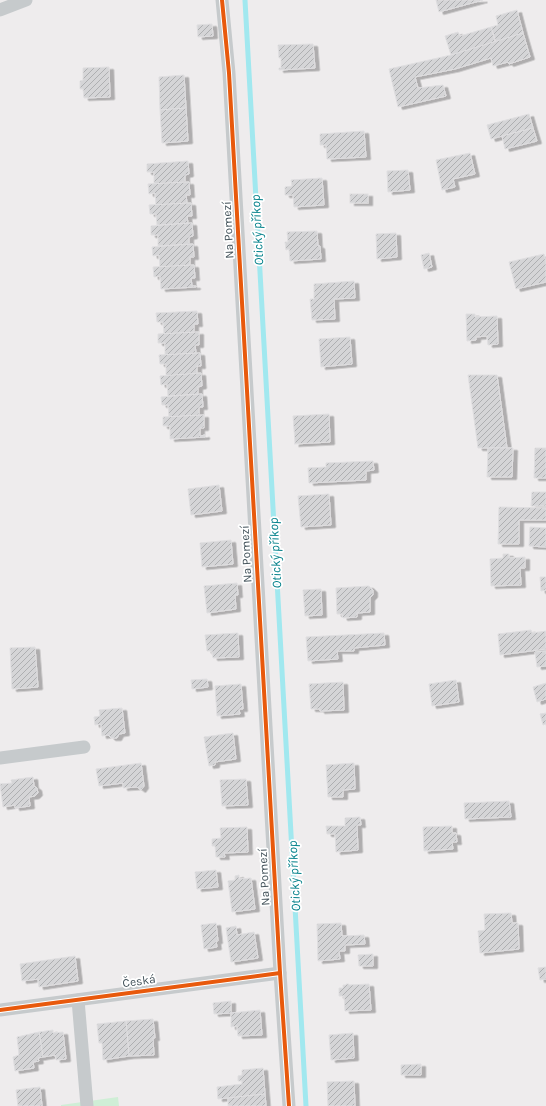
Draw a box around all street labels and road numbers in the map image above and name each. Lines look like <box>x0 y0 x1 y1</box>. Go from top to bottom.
street label: Na Pomezí <box>219 200 236 259</box>
street label: Na Pomezí <box>237 524 254 583</box>
street label: Na Pomezí <box>255 847 272 906</box>
street label: Česká <box>121 971 156 990</box>

